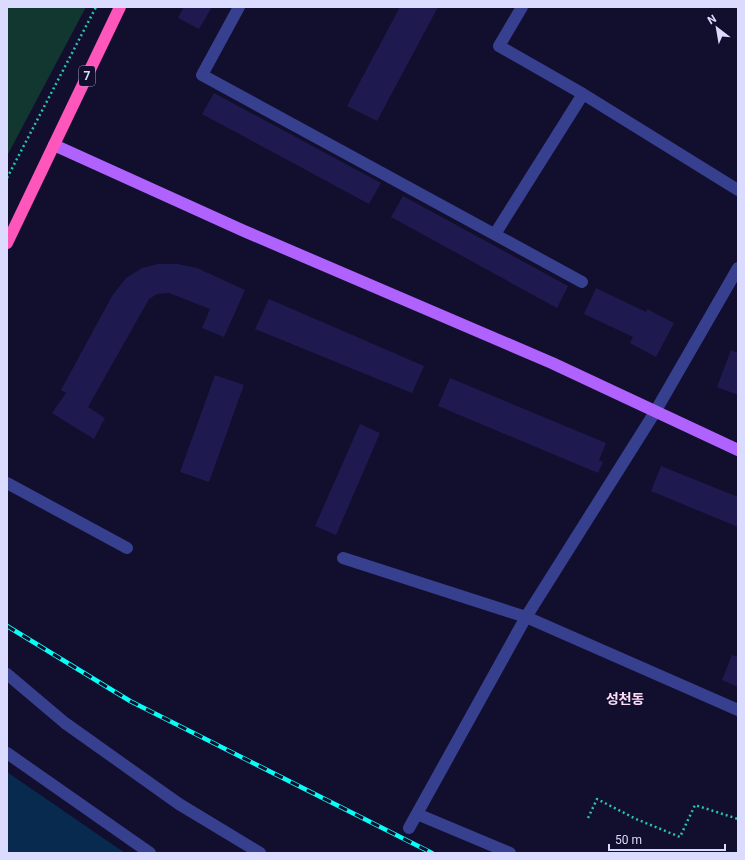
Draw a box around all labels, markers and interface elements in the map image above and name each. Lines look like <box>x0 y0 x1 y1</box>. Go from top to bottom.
north arrow <box>697 8 737 48</box>
text: N <box>705 12 719 27</box>
road number: 7 <box>79 66 95 86</box>
district label: 성천동 <box>606 691 644 707</box>
scale bar <box>609 826 725 852</box>
text: 50 m <box>615 833 642 847</box>

